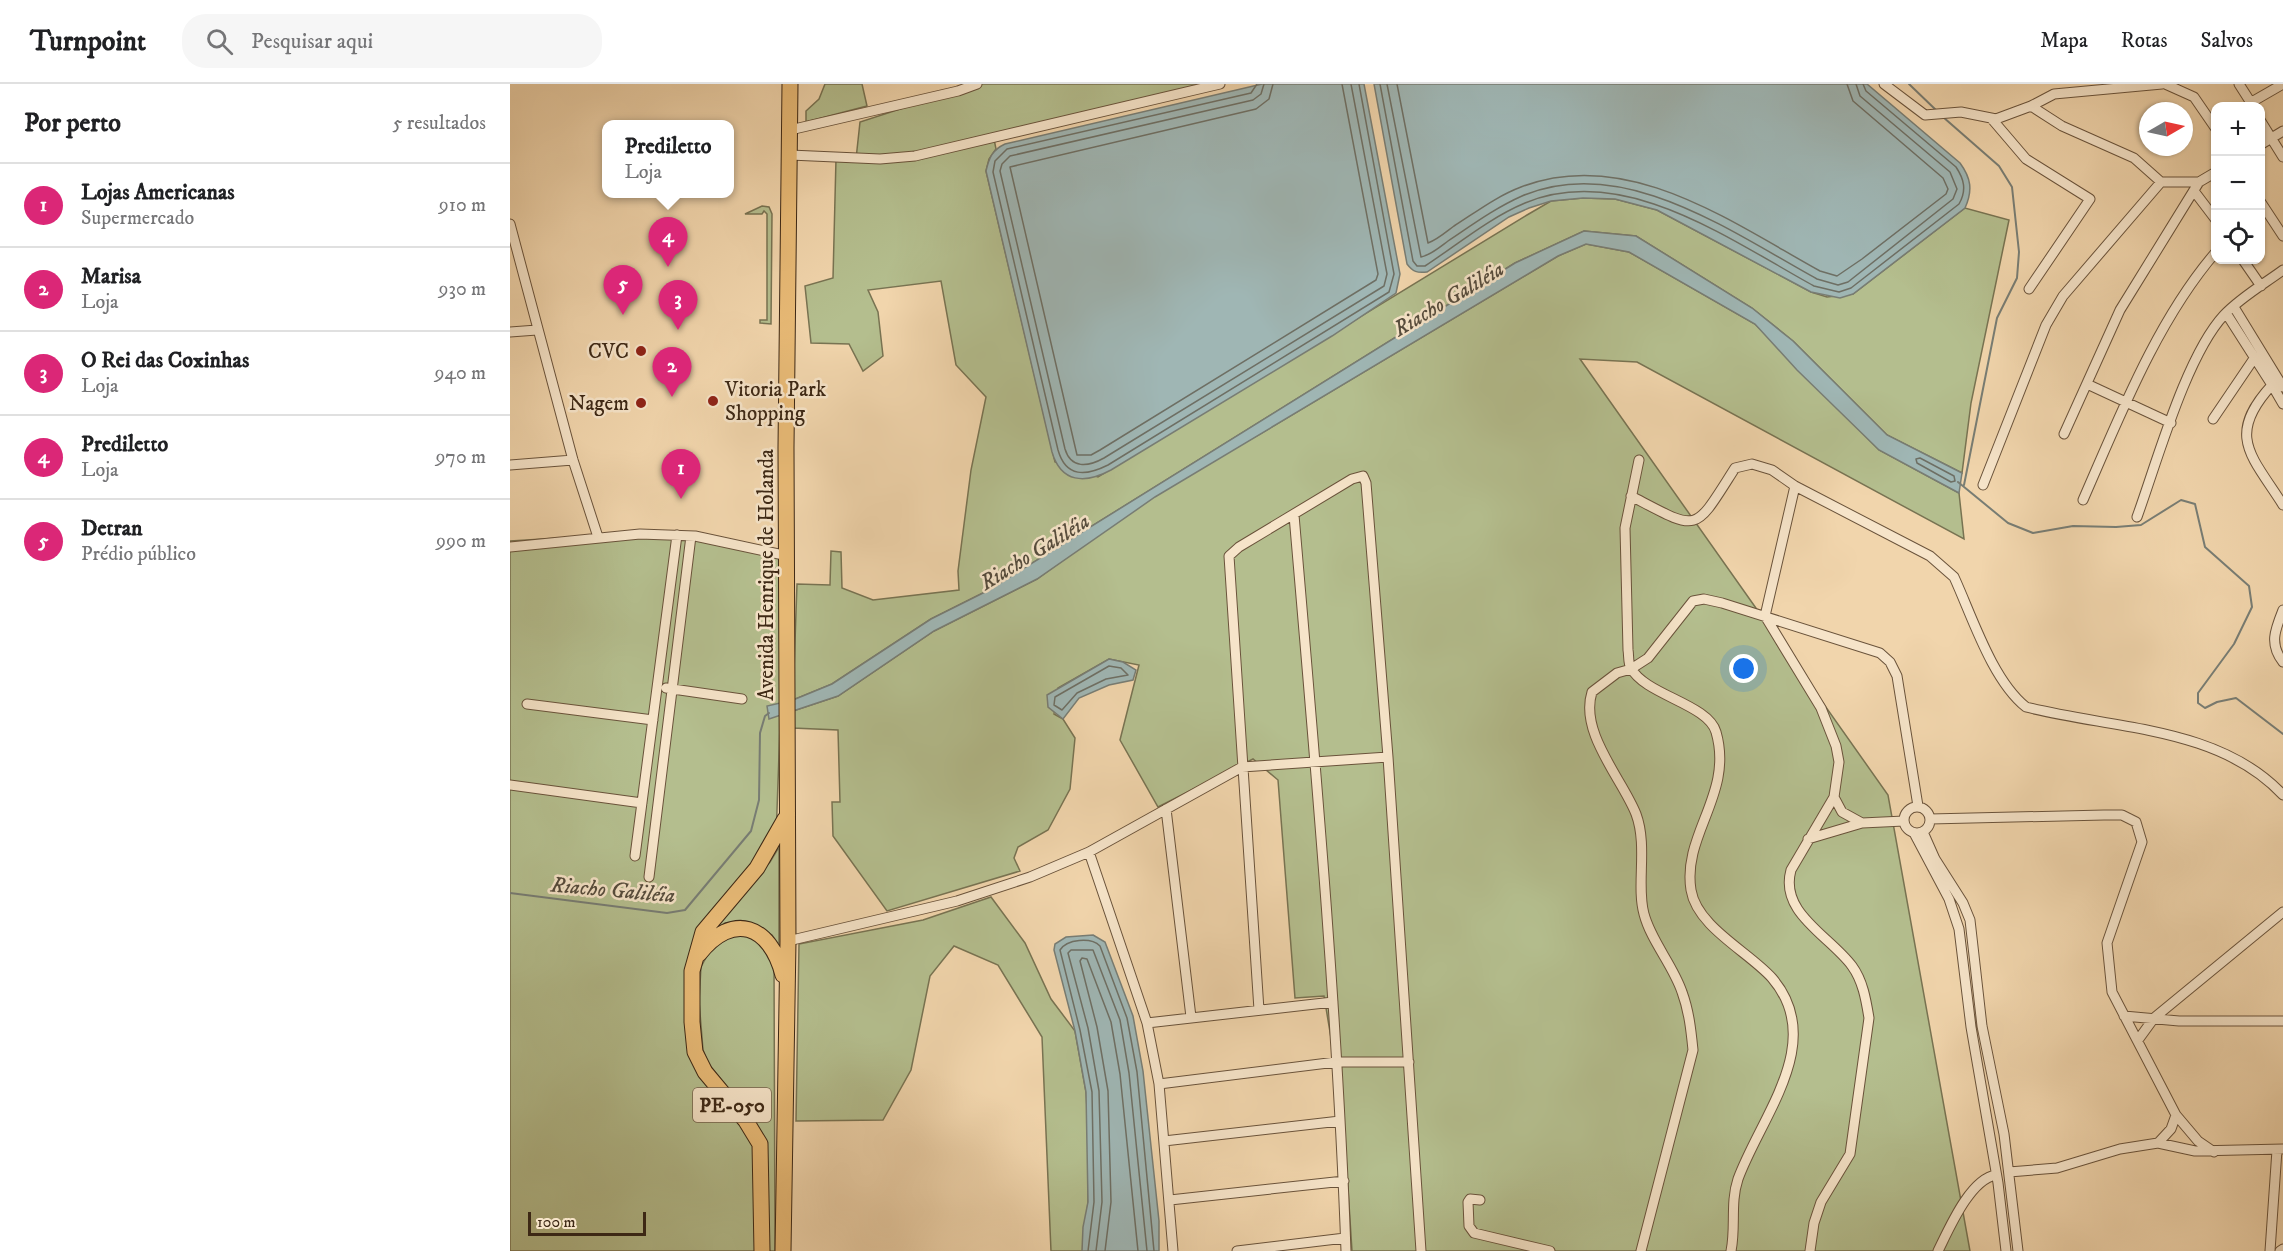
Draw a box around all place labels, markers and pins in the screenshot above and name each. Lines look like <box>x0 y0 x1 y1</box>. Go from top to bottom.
pin: 4 <box>648 218 688 267</box>
pin: 5 <box>604 266 642 315</box>
pin: 3 <box>658 280 698 330</box>
place label: CVC <box>588 339 629 365</box>
marker: CVC <box>634 344 648 358</box>
pin: 2 <box>652 348 692 397</box>
place label: Vitoria Park Shopping <box>724 377 827 427</box>
place label: Nagem <box>569 391 629 417</box>
marker: Vitoria Park Shopping <box>706 394 720 408</box>
marker: Nagem <box>634 396 648 410</box>
pin: 1 <box>662 450 700 499</box>

